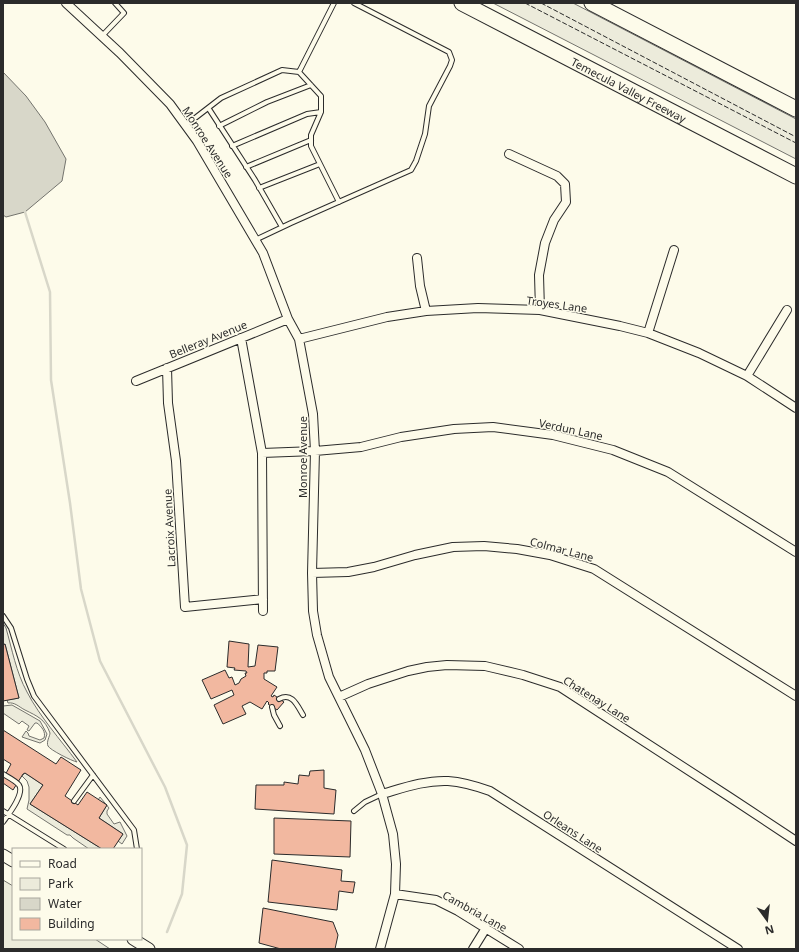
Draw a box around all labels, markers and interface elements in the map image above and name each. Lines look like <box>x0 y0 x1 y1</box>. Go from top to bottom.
street label: Temecula Valley Freeway <box>569 53 689 126</box>
street label: Monroe Avenue <box>179 103 237 181</box>
street label: Troyes Lane <box>526 292 588 316</box>
street label: Belleray Avenue <box>167 317 249 361</box>
street label: Verdun Lane <box>538 415 604 443</box>
street label: Monroe Avenue <box>295 416 310 498</box>
street label: Lacroix Avenue <box>159 488 179 568</box>
street label: Colmar Lane <box>529 533 595 565</box>
street label: Chatenay Lane <box>561 672 633 726</box>
street label: Orleans Lane <box>540 806 606 856</box>
legend <box>12 848 142 940</box>
text: Road <box>48 855 77 872</box>
text: Park <box>48 875 74 892</box>
street label: Cambria Lane <box>440 887 510 935</box>
text: Water <box>48 895 82 912</box>
north arrow <box>747 900 787 940</box>
text: Building <box>48 915 95 932</box>
text: N <box>763 922 776 939</box>

